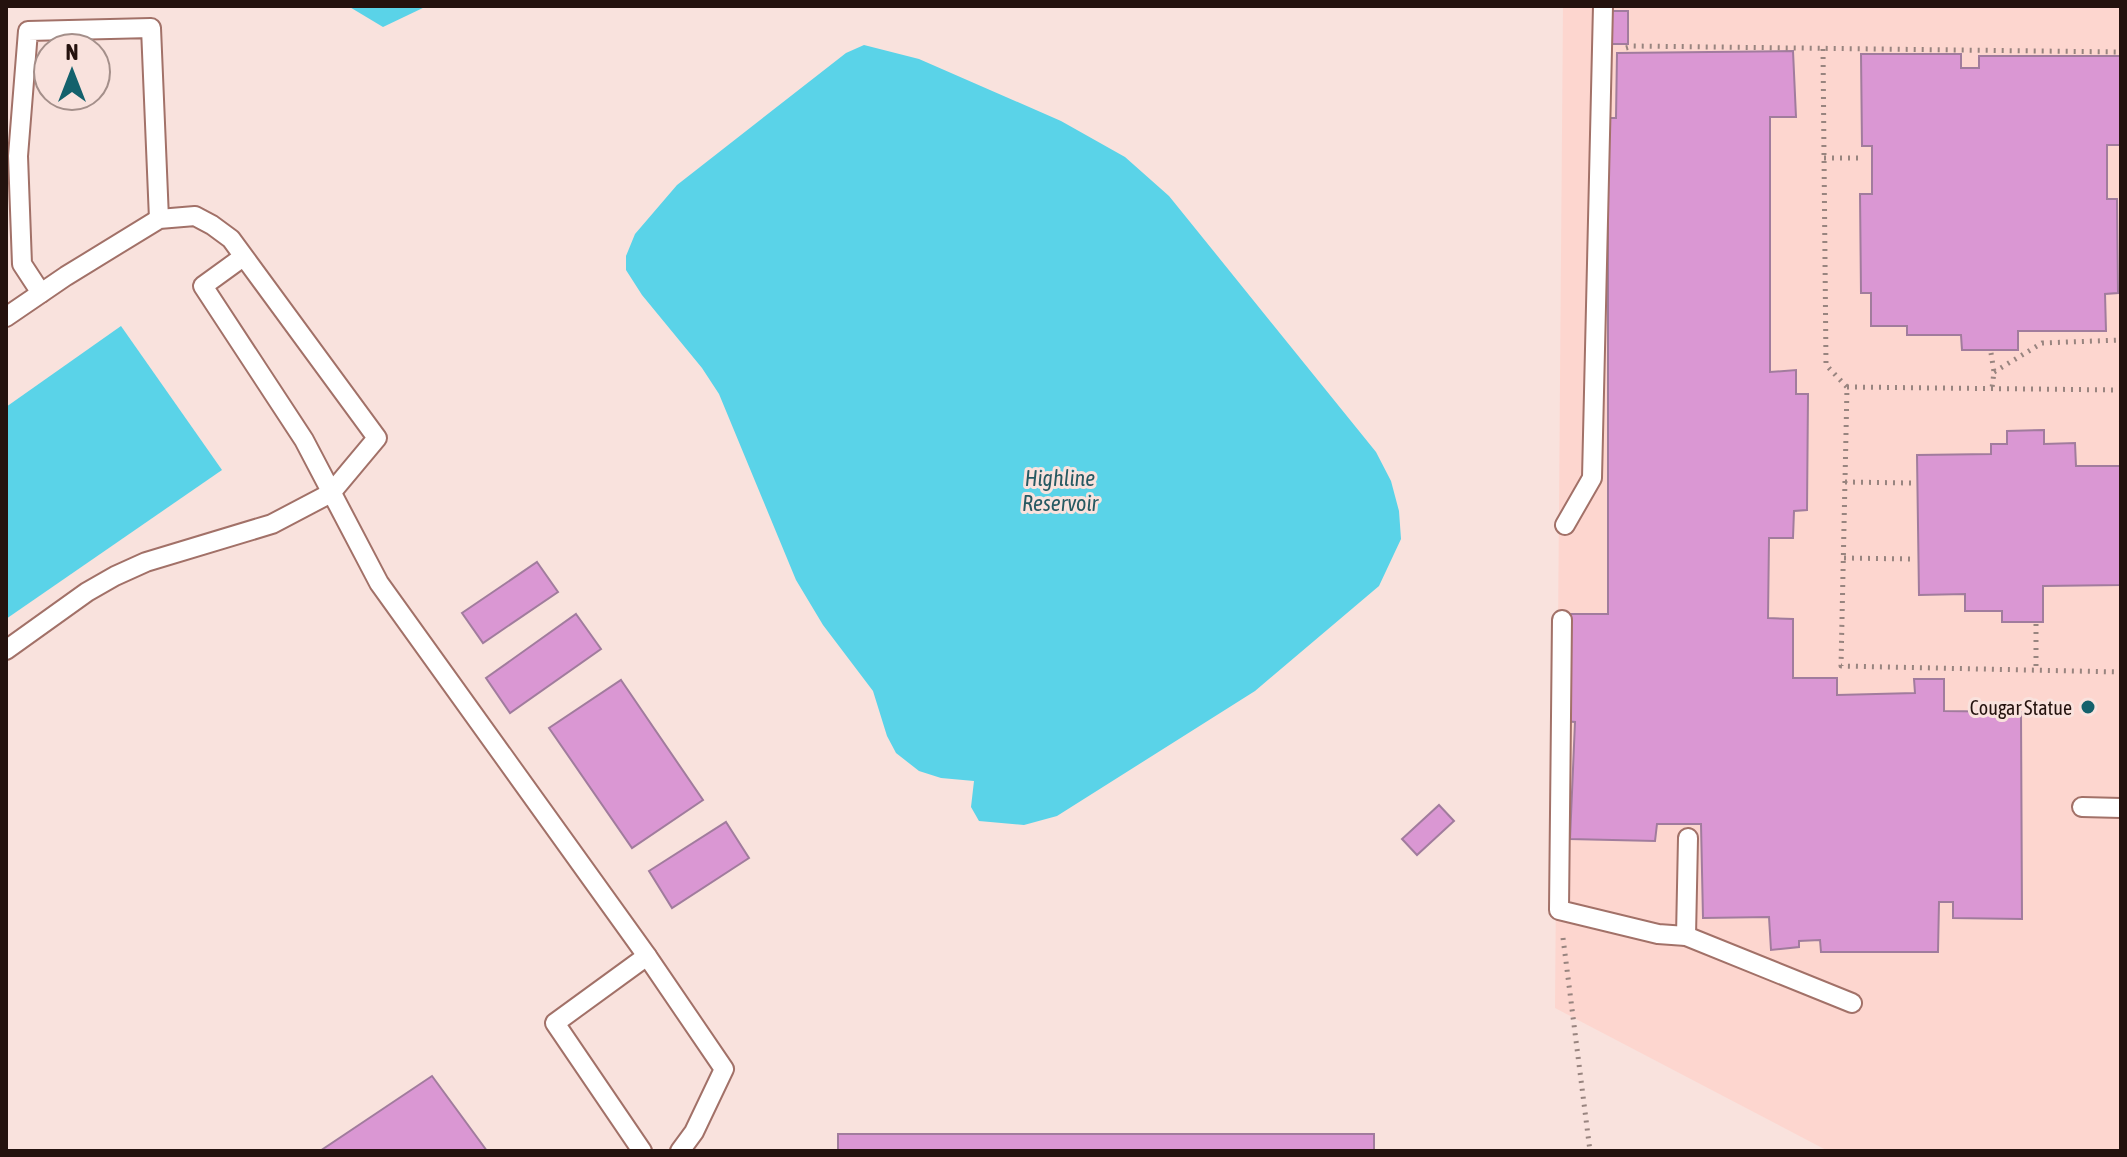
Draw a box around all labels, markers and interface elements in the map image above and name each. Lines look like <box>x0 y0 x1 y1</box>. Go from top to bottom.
north arrow <box>32 32 112 112</box>
text: N <box>66 39 78 65</box>
water label: Highline Reservoir <box>1022 465 1099 516</box>
place label: Cougar Statue <box>1970 696 2072 719</box>
marker: Cougar Statue <box>2079 698 2097 716</box>

